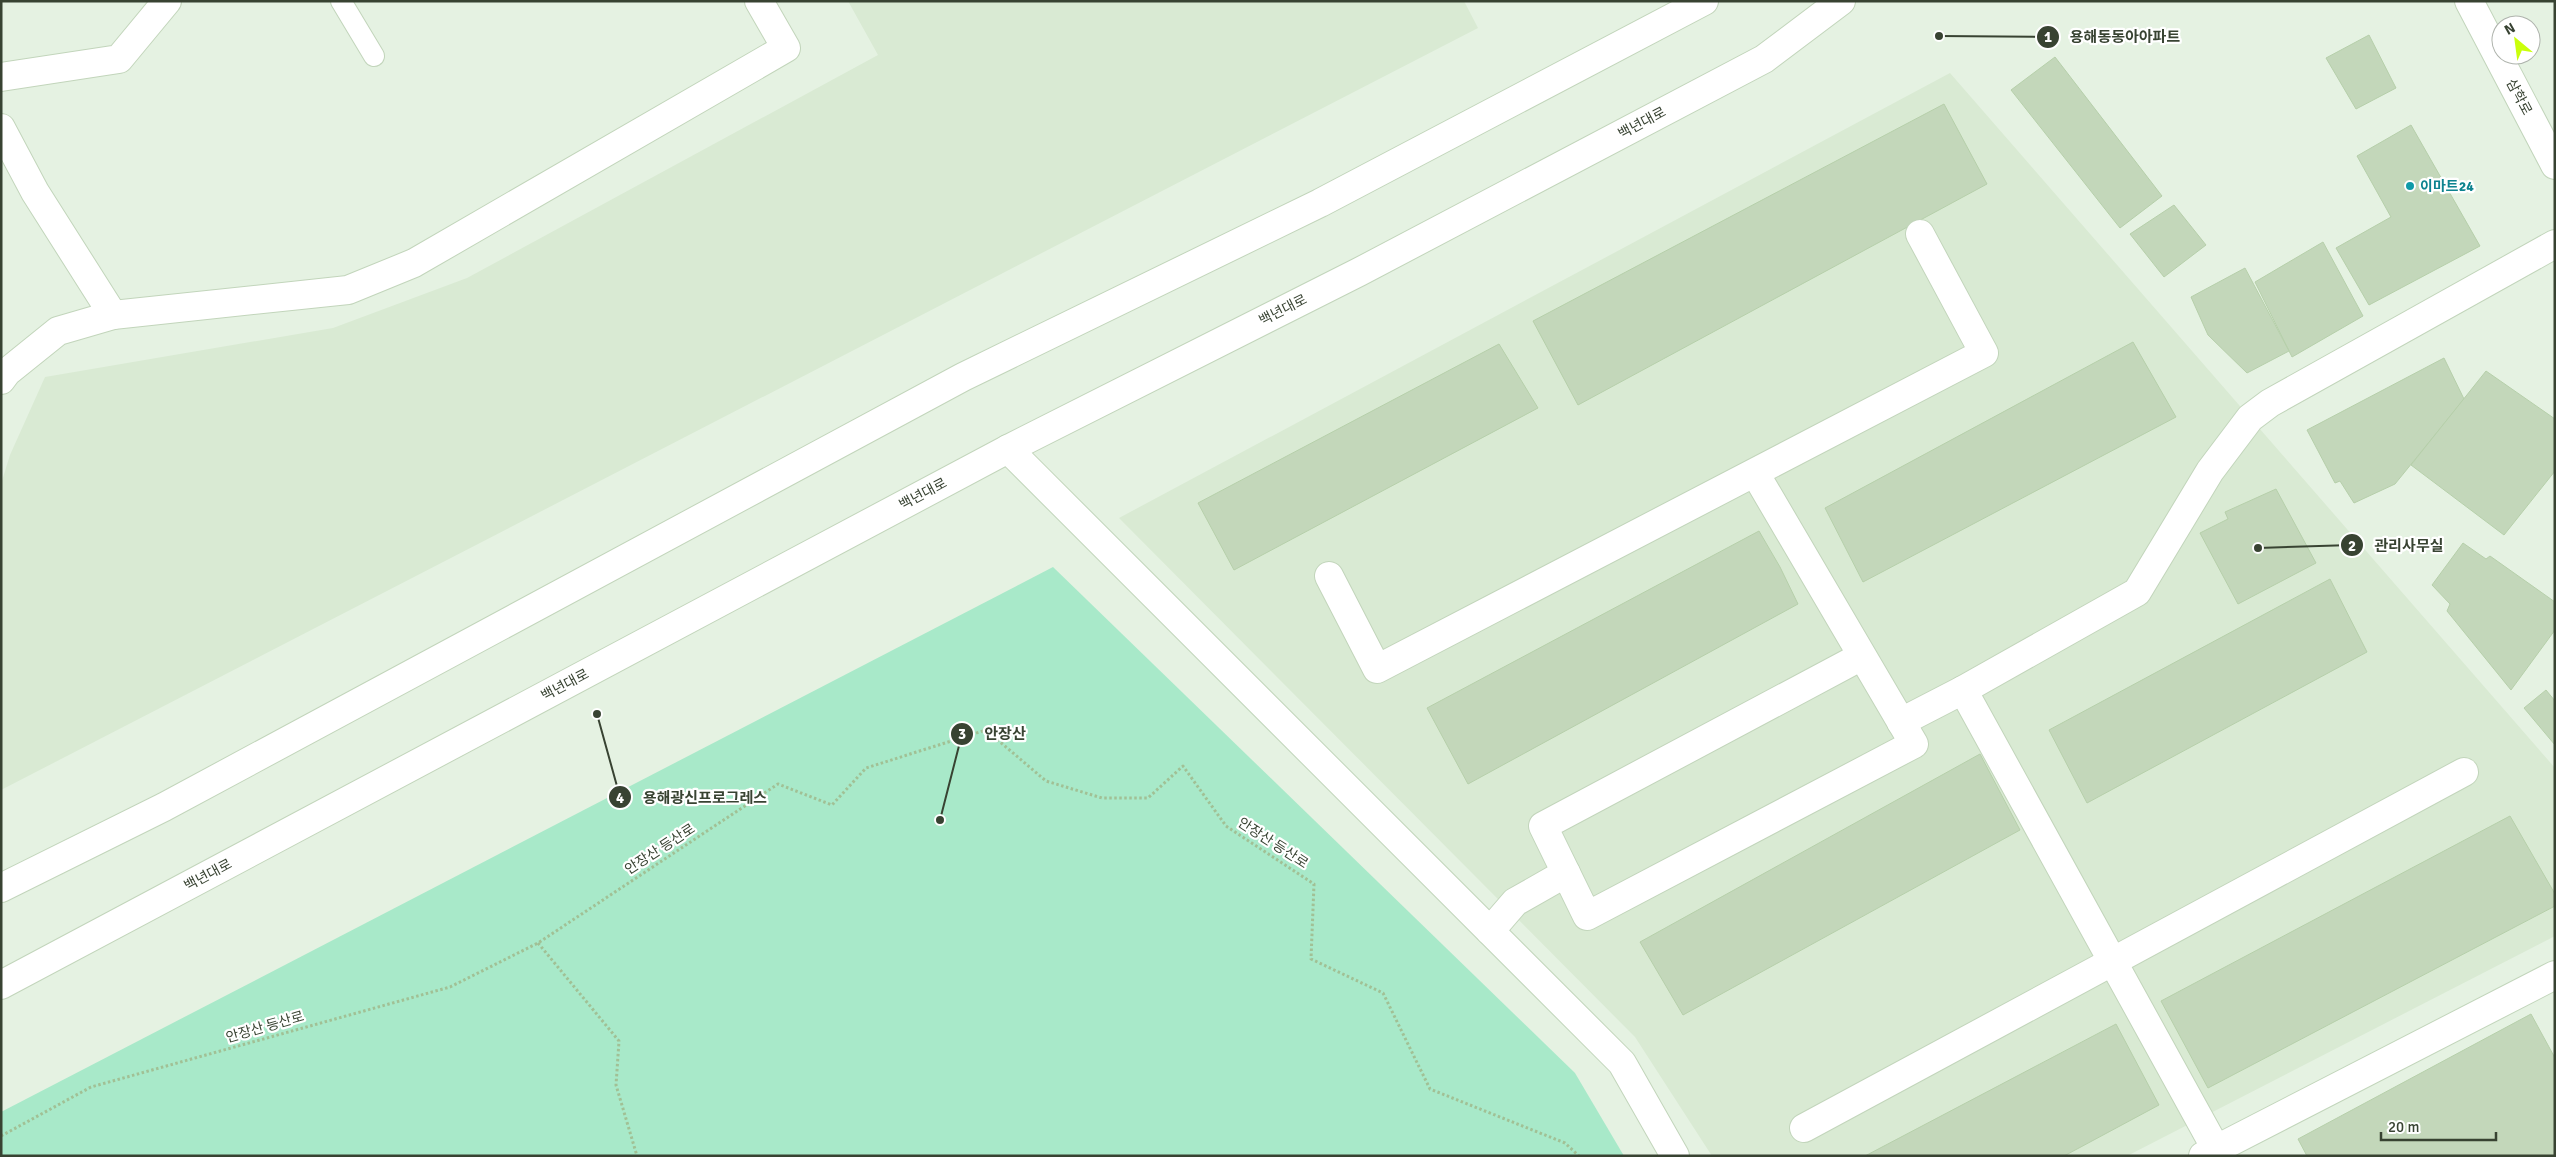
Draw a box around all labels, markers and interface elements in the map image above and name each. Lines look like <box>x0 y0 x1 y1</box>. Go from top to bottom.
north arrow <box>2491 15 2541 65</box>
text: N <box>2502 19 2518 39</box>
callout: 용해동동아아파트 <box>2035 22 2190 52</box>
text: 1 <box>2044 28 2052 46</box>
text: 용해동동아아파트 <box>2070 28 2180 46</box>
street label: 삼학로 <box>2502 76 2536 118</box>
street label: 백년대로 <box>1615 103 1669 143</box>
place label: 이마트24 <box>2420 178 2474 195</box>
marker: 이마트24 <box>2404 180 2416 192</box>
street label: 백년대로 <box>1256 291 1310 329</box>
street label: 백년대로 <box>896 474 950 514</box>
callout: 관리사무실 <box>2339 530 2453 560</box>
text: 2 <box>2348 537 2356 555</box>
text: 관리사무실 <box>2374 537 2444 555</box>
street label: 백년대로 <box>538 665 592 705</box>
callout: 안장산 <box>949 719 1036 749</box>
text: 3 <box>958 725 966 743</box>
text: 안장산 <box>984 725 1026 743</box>
callout: 용해광신프로그레스 <box>608 782 777 812</box>
text: 4 <box>616 789 624 807</box>
text: 용해광신프로그레스 <box>643 789 767 807</box>
street label: 안장산 등산로 <box>1235 814 1311 872</box>
street label: 안장산 등산로 <box>622 820 698 878</box>
street label: 백년대로 <box>181 855 235 895</box>
street label: 안장산 등산로 <box>224 1008 306 1046</box>
scale bar <box>2381 1110 2496 1142</box>
text: 20 m <box>2388 1118 2419 1136</box>

